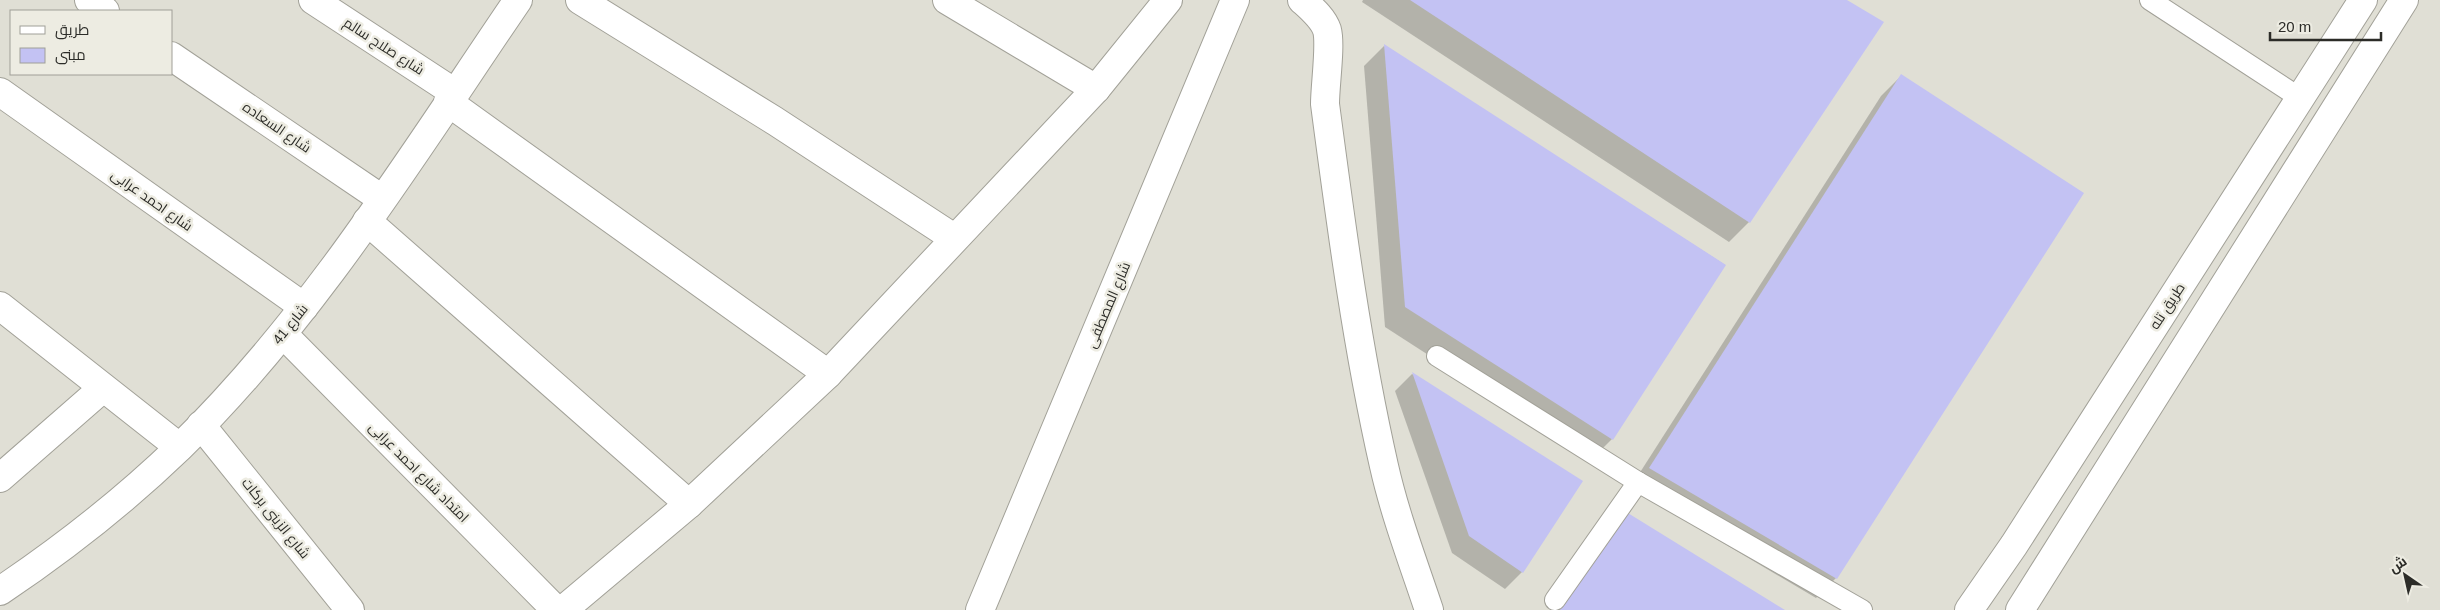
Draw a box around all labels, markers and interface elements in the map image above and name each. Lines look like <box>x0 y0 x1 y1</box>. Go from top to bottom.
legend <box>10 10 172 75</box>
scale bar <box>2270 10 2381 42</box>
street label: شارع صلاح سالم <box>340 14 427 80</box>
text: 20 m <box>2278 18 2311 35</box>
text: طريق <box>55 21 89 40</box>
text: مبنى <box>55 46 86 65</box>
street label: شارع السعاده <box>239 98 314 156</box>
street label: شارع احمد عرابى <box>108 166 196 235</box>
street label: شارع المصطفى <box>1083 260 1134 351</box>
street label: طريق تله <box>2146 280 2189 333</box>
street label: شارع 41 <box>269 301 312 348</box>
street label: امتداد شارع احمد عرابى <box>365 419 472 526</box>
street label: شارع الزينى بركات <box>238 474 313 562</box>
north arrow <box>2380 550 2430 600</box>
text: ش <box>2386 553 2410 577</box>

